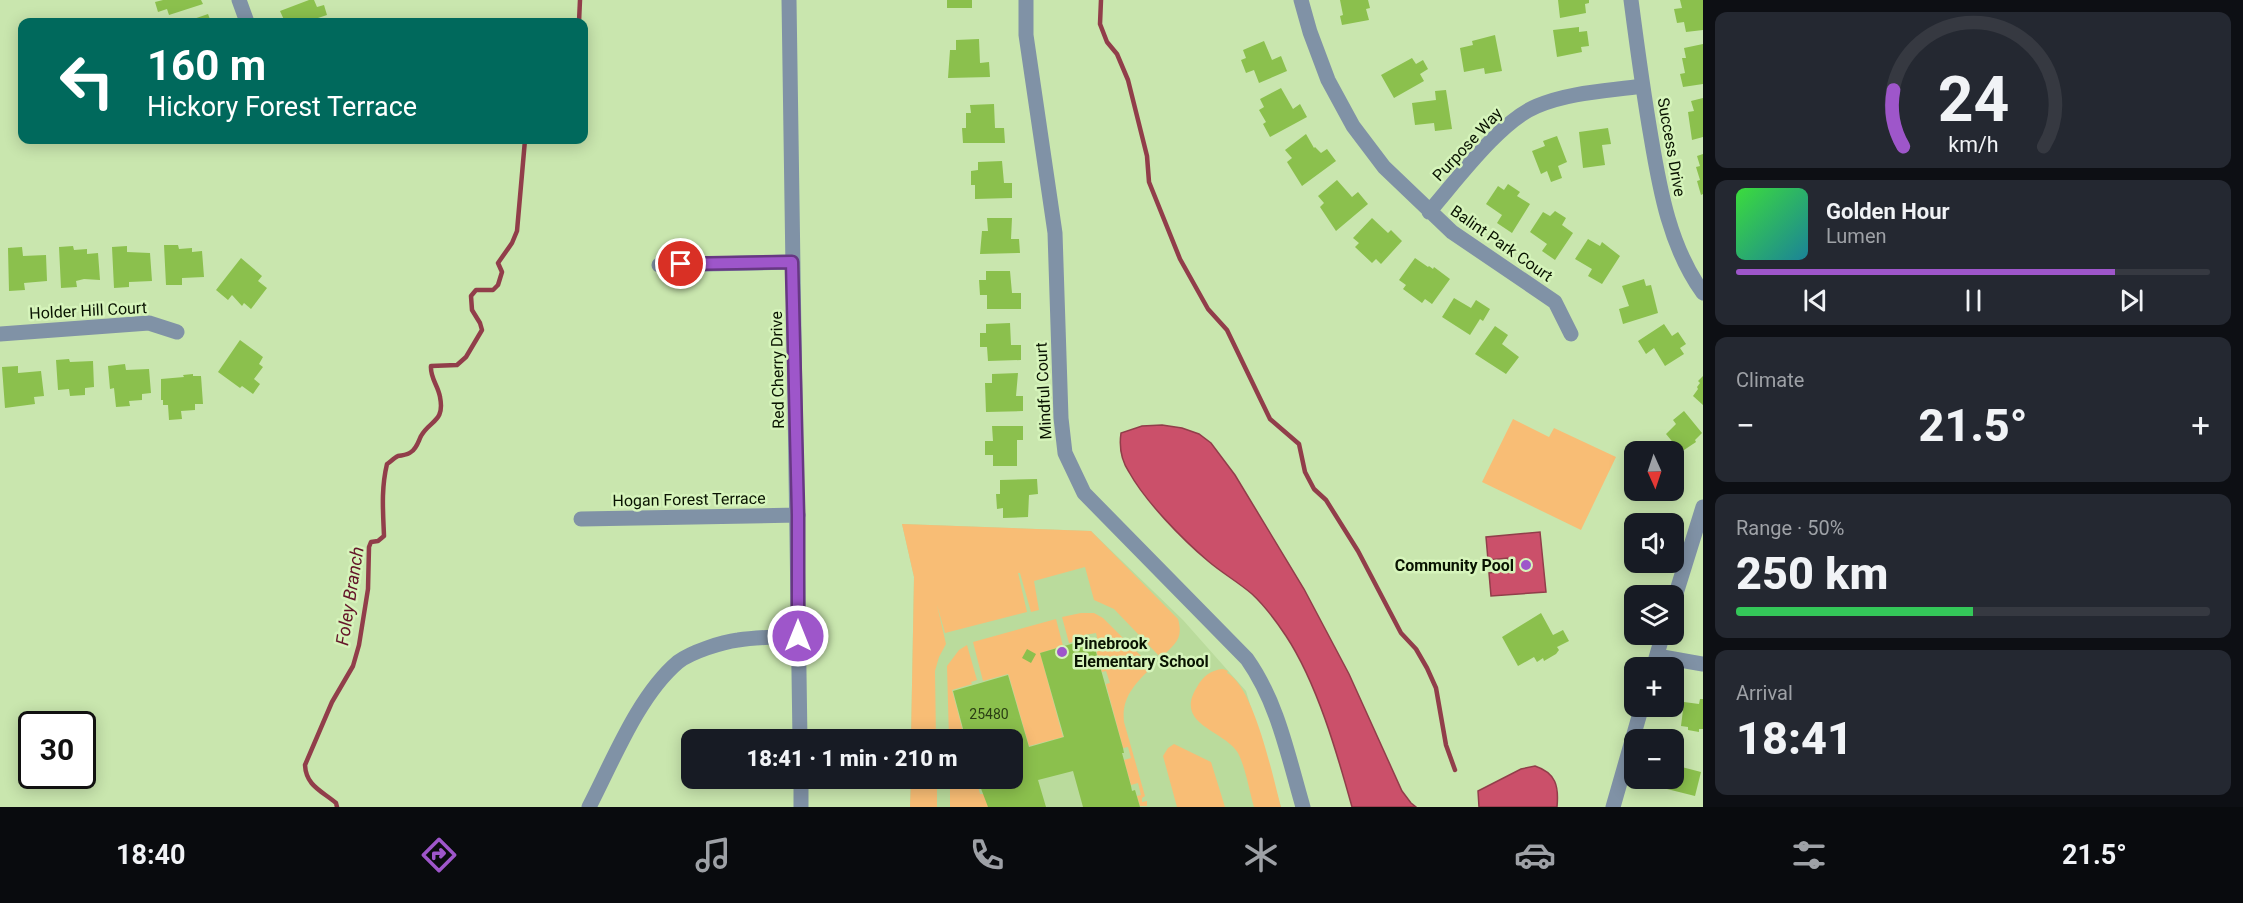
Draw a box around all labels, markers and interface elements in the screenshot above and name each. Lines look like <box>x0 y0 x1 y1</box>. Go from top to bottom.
text: 160 m <box>147 41 266 90</box>
icon: left <box>48 42 126 120</box>
text: 24 <box>1937 63 2009 136</box>
text: Hickory Forest Terrace <box>147 91 417 123</box>
street label: Success Drive <box>1653 96 1690 198</box>
street label: Purpose Way <box>1429 103 1506 185</box>
text: km/h <box>1948 132 1998 157</box>
text: Golden Hour <box>1826 199 1950 224</box>
street label: Balint Park Court <box>1447 201 1556 286</box>
text: Lumen <box>1826 224 1887 248</box>
pin <box>655 238 706 289</box>
icon: arrive <box>664 247 697 280</box>
icon: previous <box>1799 284 1832 317</box>
icon: pause <box>1957 284 1990 317</box>
icon: next <box>2115 284 2148 317</box>
street label: Holder Hill Court <box>29 298 147 323</box>
street label: Red Cherry Drive <box>767 311 788 429</box>
street label: Mindful Court <box>1031 342 1056 440</box>
text: Climate <box>1736 368 1804 392</box>
text: 21.5° <box>1919 399 2028 452</box>
text: − <box>1736 406 1755 445</box>
text: + <box>2191 406 2210 445</box>
north arrow <box>1624 441 1684 501</box>
map controls <box>1624 441 1684 789</box>
street label: Hogan Forest Terrace <box>612 489 766 510</box>
button: sound <box>1624 513 1684 573</box>
text: Range · 50% <box>1736 516 1844 540</box>
water label: Foley Branch <box>331 545 368 647</box>
text: 250 km <box>1736 547 1888 600</box>
place label: Community Pool <box>1395 556 1514 575</box>
marker: Community Pool <box>1519 558 1533 572</box>
button: layers <box>1624 585 1684 645</box>
position arrow <box>766 604 830 668</box>
place label: Pinebrook Elementary School <box>1074 634 1209 671</box>
marker: Pinebrook Elementary School <box>1055 645 1069 659</box>
button: + <box>1624 657 1684 717</box>
text: Arrival <box>1736 681 1793 705</box>
house number: 25480 <box>969 706 1009 722</box>
speed limit sign: 30 <box>18 711 96 789</box>
text: 18:41 <box>1736 712 1853 765</box>
button: − <box>1624 729 1684 789</box>
text: 18:41 · 1 min · 210 m <box>747 746 957 771</box>
icon: directions <box>418 834 460 876</box>
icon: music <box>692 834 734 876</box>
icon: phone <box>966 834 1008 876</box>
icon: climate <box>1240 834 1282 876</box>
icon: car <box>1514 834 1556 876</box>
icon: filters <box>1788 834 1830 876</box>
text: 18:40 <box>116 839 186 871</box>
text: 21.5° <box>2062 839 2127 871</box>

